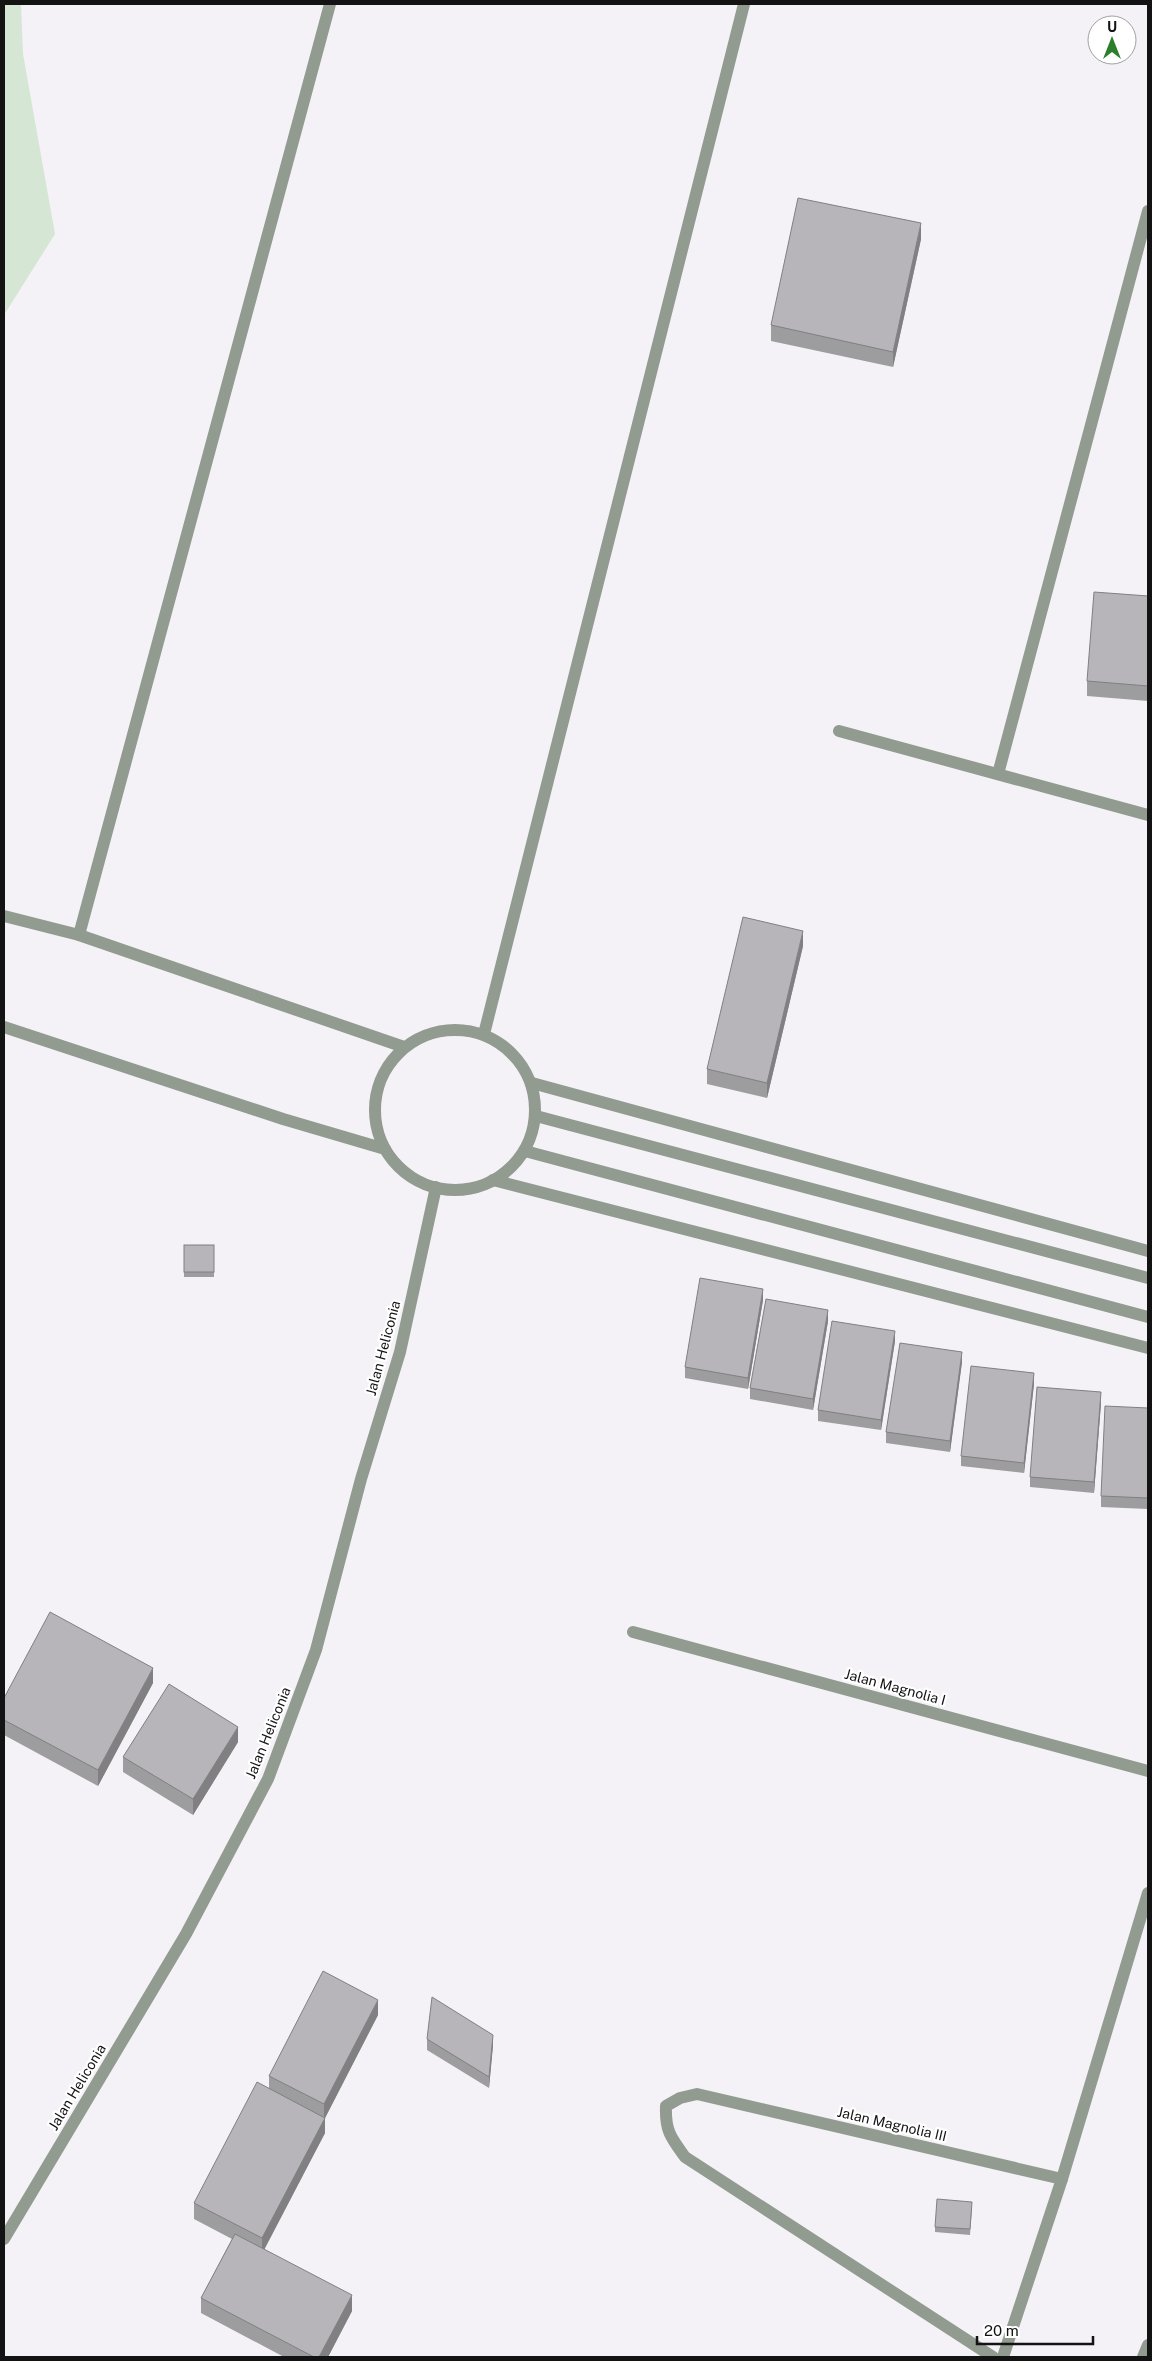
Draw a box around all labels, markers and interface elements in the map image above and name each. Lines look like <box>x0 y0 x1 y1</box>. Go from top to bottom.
north arrow <box>1087 15 1137 65</box>
text: U <box>1107 19 1117 35</box>
street label: Jalan Heliconia <box>363 1299 403 1397</box>
street label: Jalan Magnolia I <box>843 1666 947 1708</box>
street label: Jalan Heliconia <box>242 1685 294 1781</box>
street label: Jalan Heliconia <box>45 2041 109 2133</box>
street label: Jalan Magnolia III <box>836 2104 948 2144</box>
scale bar <box>977 2314 1093 2346</box>
text: 20 m <box>984 2322 1019 2339</box>

